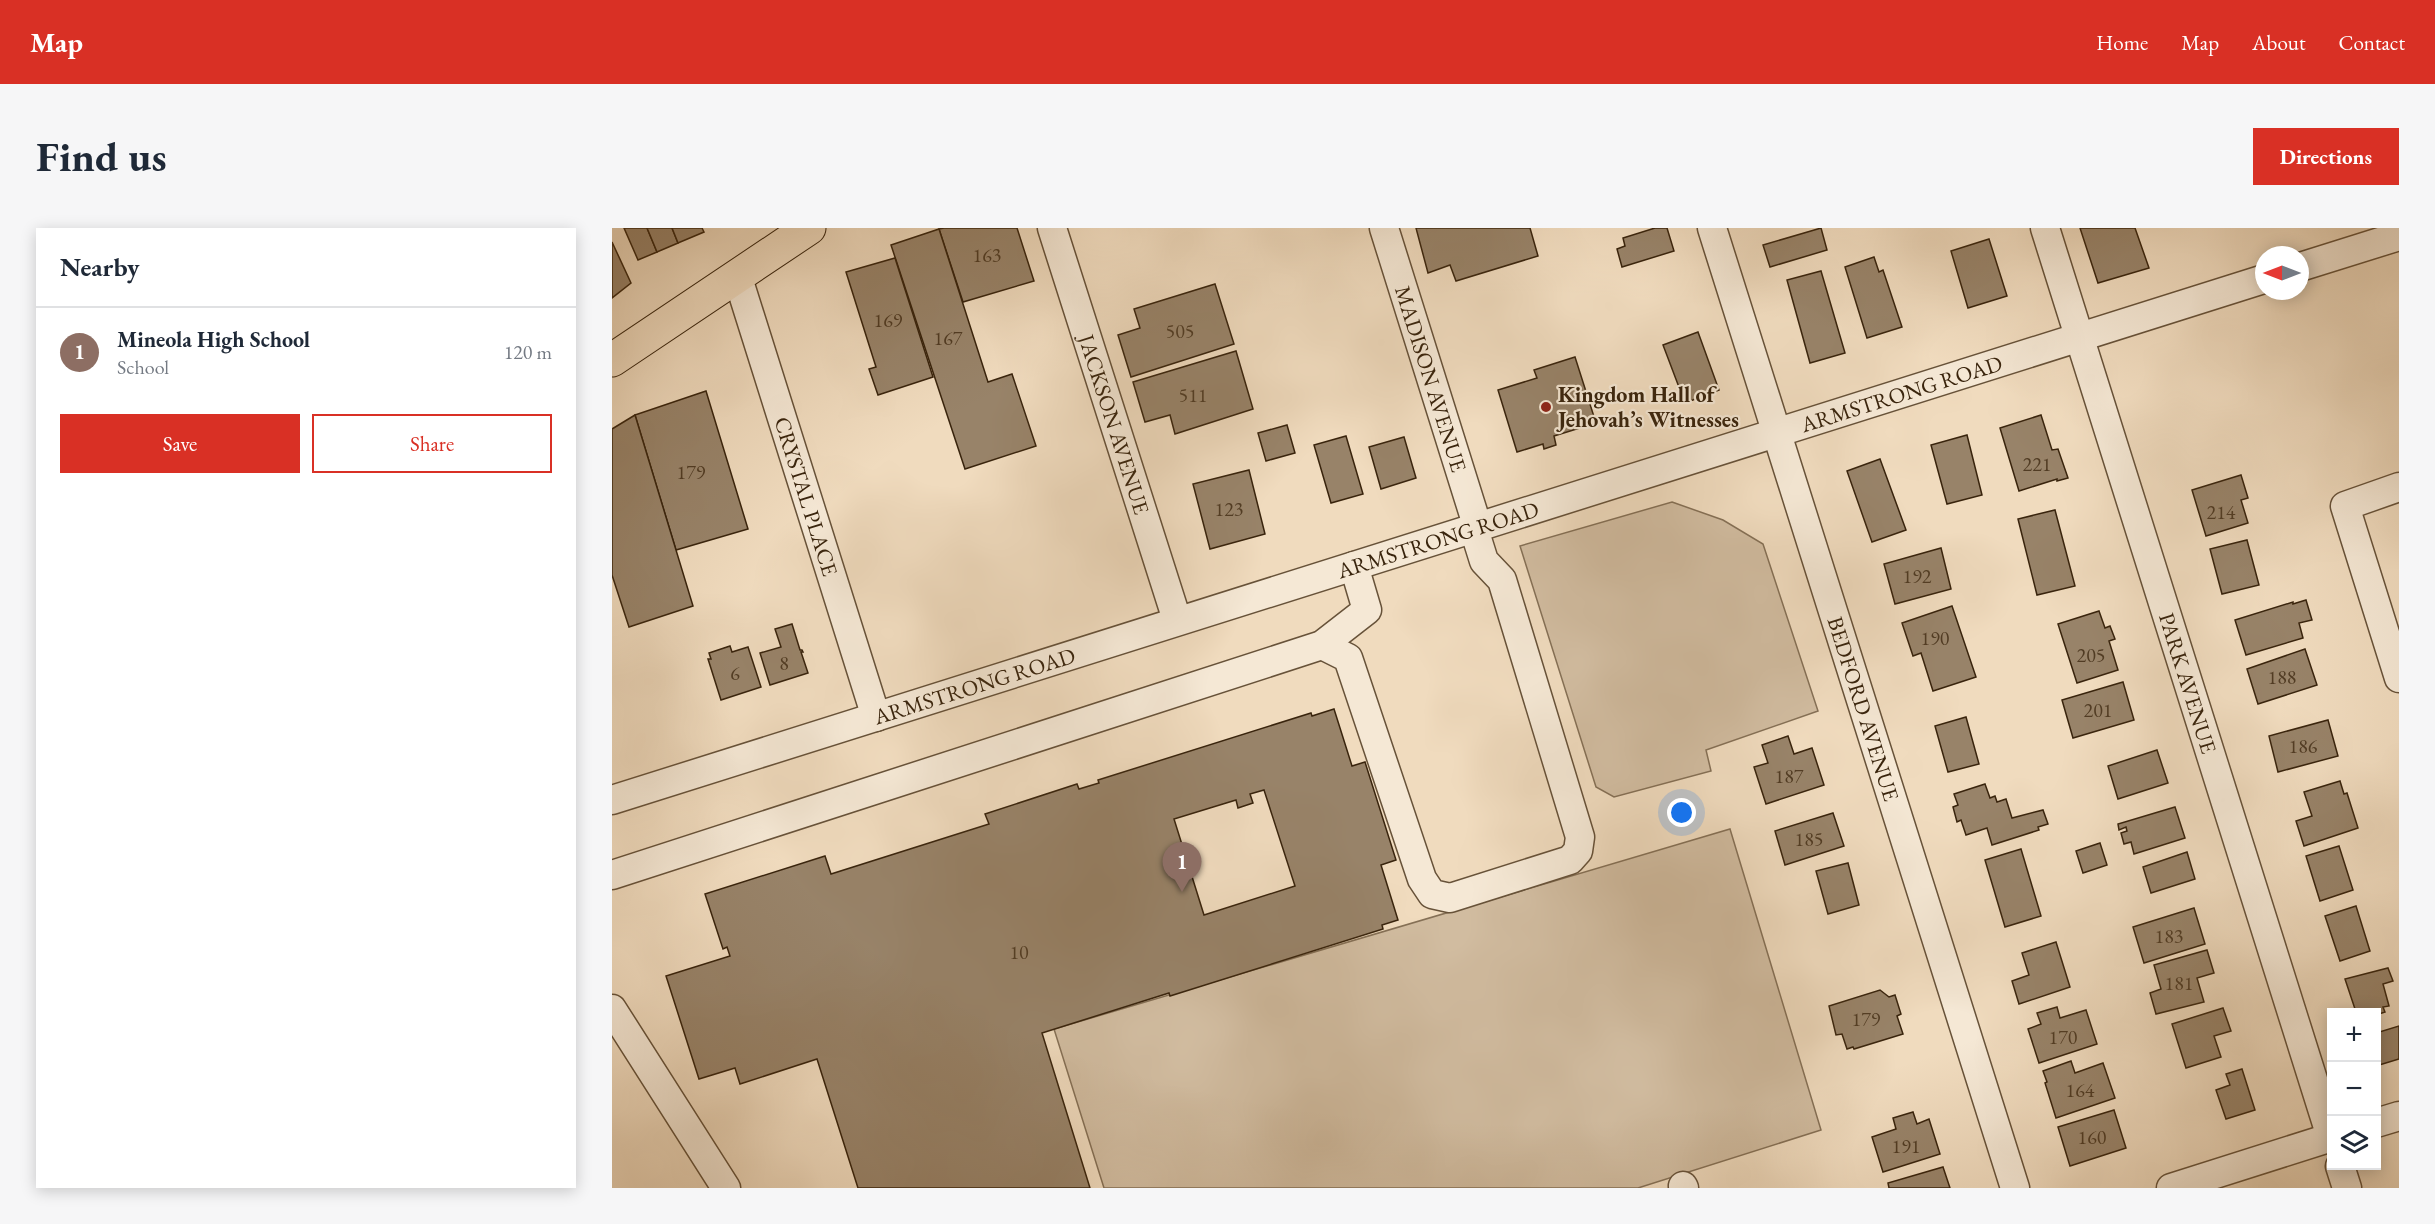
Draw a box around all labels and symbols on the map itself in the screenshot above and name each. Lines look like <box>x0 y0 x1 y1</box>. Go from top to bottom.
house number: 163 <box>973 242 1001 268</box>
north arrow <box>2255 246 2309 300</box>
street label: MADISON AVENUE <box>1388 282 1474 475</box>
house number: 169 <box>874 307 903 333</box>
house number: 505 <box>1166 318 1194 344</box>
house number: 167 <box>934 325 963 351</box>
street label: JACKSON AVENUE <box>1072 329 1157 518</box>
street label: ARMSTRONG ROAD <box>1796 348 2006 439</box>
place label: Kingdom Hall of Jehovah’s Witnesses <box>1556 380 1739 434</box>
house number: 511 <box>1179 382 1207 408</box>
marker: Kingdom Hall of Jehovah’s Witnesses <box>1539 400 1553 414</box>
street label: CRYSTAL PLACE <box>768 413 845 580</box>
house number: 221 <box>2023 451 2051 477</box>
house number: 179 <box>677 459 706 485</box>
street label: ARMSTRONG ROAD <box>1333 494 1542 585</box>
house number: 123 <box>1215 496 1243 522</box>
house number: 214 <box>2207 499 2236 525</box>
house number: 192 <box>1903 563 1932 589</box>
street label: PARK AVENUE <box>2152 609 2224 757</box>
street label: BEDFORD AVENUE <box>1821 613 1906 805</box>
house number: 190 <box>1921 625 1950 651</box>
street label: ARMSTRONG ROAD <box>869 640 1079 731</box>
house number: 205 <box>2077 642 2105 668</box>
house number: 8 <box>779 650 789 676</box>
house number: 6 <box>730 660 740 686</box>
house number: 188 <box>2268 664 2296 690</box>
house number: 201 <box>2084 697 2112 723</box>
house number: 186 <box>2289 733 2318 759</box>
house number: 187 <box>1775 763 1804 789</box>
your location <box>1667 798 1696 827</box>
house number: 185 <box>1795 826 1823 852</box>
pin: 1 <box>1162 842 1202 892</box>
house number: 183 <box>2155 923 2183 949</box>
house number: 10 <box>1009 939 1029 965</box>
house number: 181 <box>2165 970 2193 996</box>
house number: 179 <box>1852 1006 1881 1032</box>
house number: 170 <box>2049 1024 2078 1050</box>
house number: 164 <box>2066 1077 2095 1103</box>
house number: 160 <box>2078 1124 2107 1150</box>
house number: 191 <box>1892 1133 1920 1159</box>

